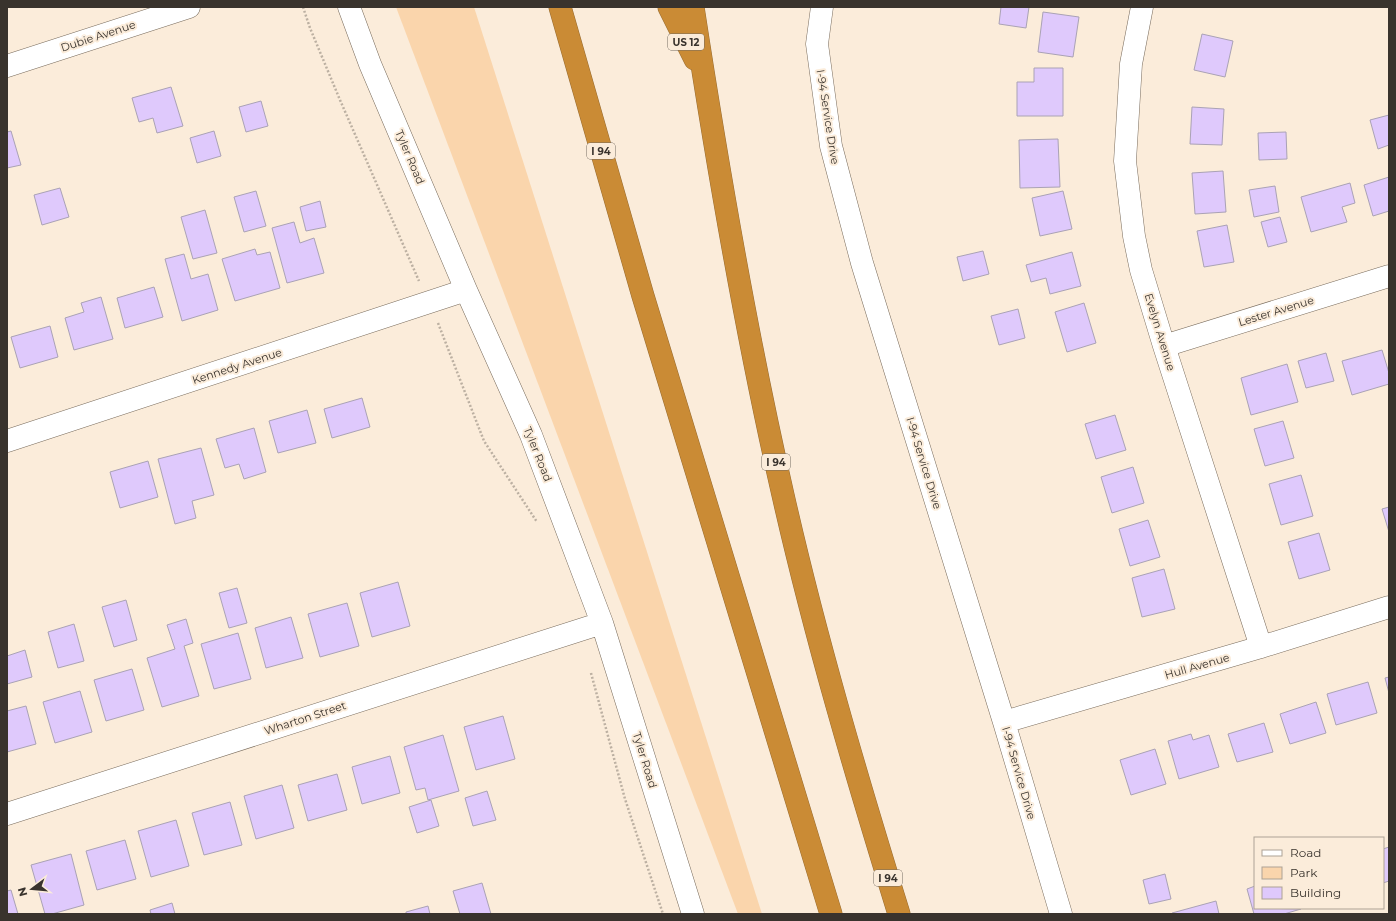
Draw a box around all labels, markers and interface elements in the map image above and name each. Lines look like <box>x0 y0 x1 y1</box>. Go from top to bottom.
street label: Dubie Avenue <box>59 17 138 55</box>
road number: US 12 <box>668 34 704 50</box>
street label: I-94 Service Drive <box>814 69 842 166</box>
street label: Tyler Road <box>392 128 428 186</box>
road number: I 94 <box>587 143 615 159</box>
street label: Evelyn Avenue <box>1142 292 1179 373</box>
street label: Lester Avenue <box>1237 293 1316 329</box>
street label: Kennedy Avenue <box>190 345 284 387</box>
street label: I-94 Service Drive <box>903 415 945 511</box>
street label: Tyler Road <box>521 425 555 483</box>
road number: I 94 <box>762 454 790 470</box>
street label: Hull Avenue <box>1163 650 1231 682</box>
street label: Wharton Street <box>262 698 348 738</box>
street label: I-94 Service Drive <box>999 725 1039 821</box>
street label: Tyler Road <box>630 730 660 790</box>
legend <box>1254 837 1384 909</box>
text: Road <box>1290 845 1321 860</box>
text: Park <box>1290 865 1318 880</box>
north arrow <box>12 869 52 909</box>
road number: I 94 <box>874 870 902 886</box>
text: Building <box>1290 885 1341 900</box>
text: N <box>14 886 30 898</box>

